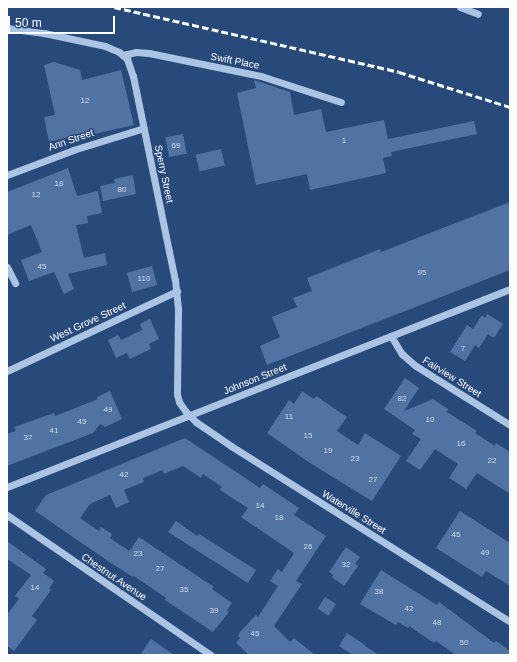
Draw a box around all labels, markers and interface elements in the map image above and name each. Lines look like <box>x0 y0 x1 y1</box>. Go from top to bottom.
scale bar <box>10 8 117 34</box>
text: 50 m <box>15 16 42 30</box>
street label: Swift Place <box>210 50 260 72</box>
house number: 12 <box>81 96 89 106</box>
street label: Ann Street <box>47 127 95 153</box>
house number: 1 <box>342 136 346 146</box>
house number: 69 <box>172 141 180 151</box>
street label: Sperry Street <box>152 144 176 204</box>
house number: 18 <box>55 179 63 189</box>
house number: 80 <box>118 185 126 195</box>
house number: 12 <box>32 190 40 200</box>
house number: 45 <box>38 262 46 272</box>
house number: 95 <box>418 268 426 278</box>
house number: 110 <box>138 274 150 284</box>
street label: West Grove Street <box>48 299 128 345</box>
house number: 7 <box>461 344 465 354</box>
street label: Fairview Street <box>421 354 483 400</box>
street label: Johnson Street <box>222 361 288 397</box>
house number: 82 <box>398 394 406 404</box>
house number: 49 <box>104 405 112 415</box>
house number: 11 <box>285 412 293 422</box>
house number: 10 <box>426 415 434 425</box>
house number: 45 <box>78 417 86 427</box>
house number: 41 <box>50 426 58 436</box>
house number: 15 <box>304 431 312 441</box>
house number: 37 <box>24 433 32 443</box>
house number: 16 <box>457 439 465 449</box>
house number: 19 <box>324 446 332 456</box>
house number: 23 <box>351 454 359 464</box>
house number: 22 <box>488 456 496 466</box>
house number: 42 <box>120 470 128 480</box>
house number: 27 <box>369 475 377 485</box>
street label: Waterville Street <box>320 488 388 536</box>
house number: 14 <box>256 501 264 511</box>
house number: 18 <box>275 513 283 523</box>
house number: 45 <box>452 530 460 540</box>
house number: 26 <box>304 542 312 552</box>
house number: 49 <box>481 548 489 558</box>
house number: 23 <box>134 549 142 559</box>
street label: Chestnut Avenue <box>79 551 149 603</box>
house number: 32 <box>342 560 350 570</box>
house number: 27 <box>156 564 164 574</box>
house number: 14 <box>31 583 39 593</box>
house number: 35 <box>180 585 188 595</box>
house number: 38 <box>375 587 383 597</box>
house number: 42 <box>405 604 413 614</box>
house number: 39 <box>210 606 218 616</box>
house number: 48 <box>433 618 441 628</box>
house number: 45 <box>251 629 259 639</box>
house number: 50 <box>460 638 468 648</box>

